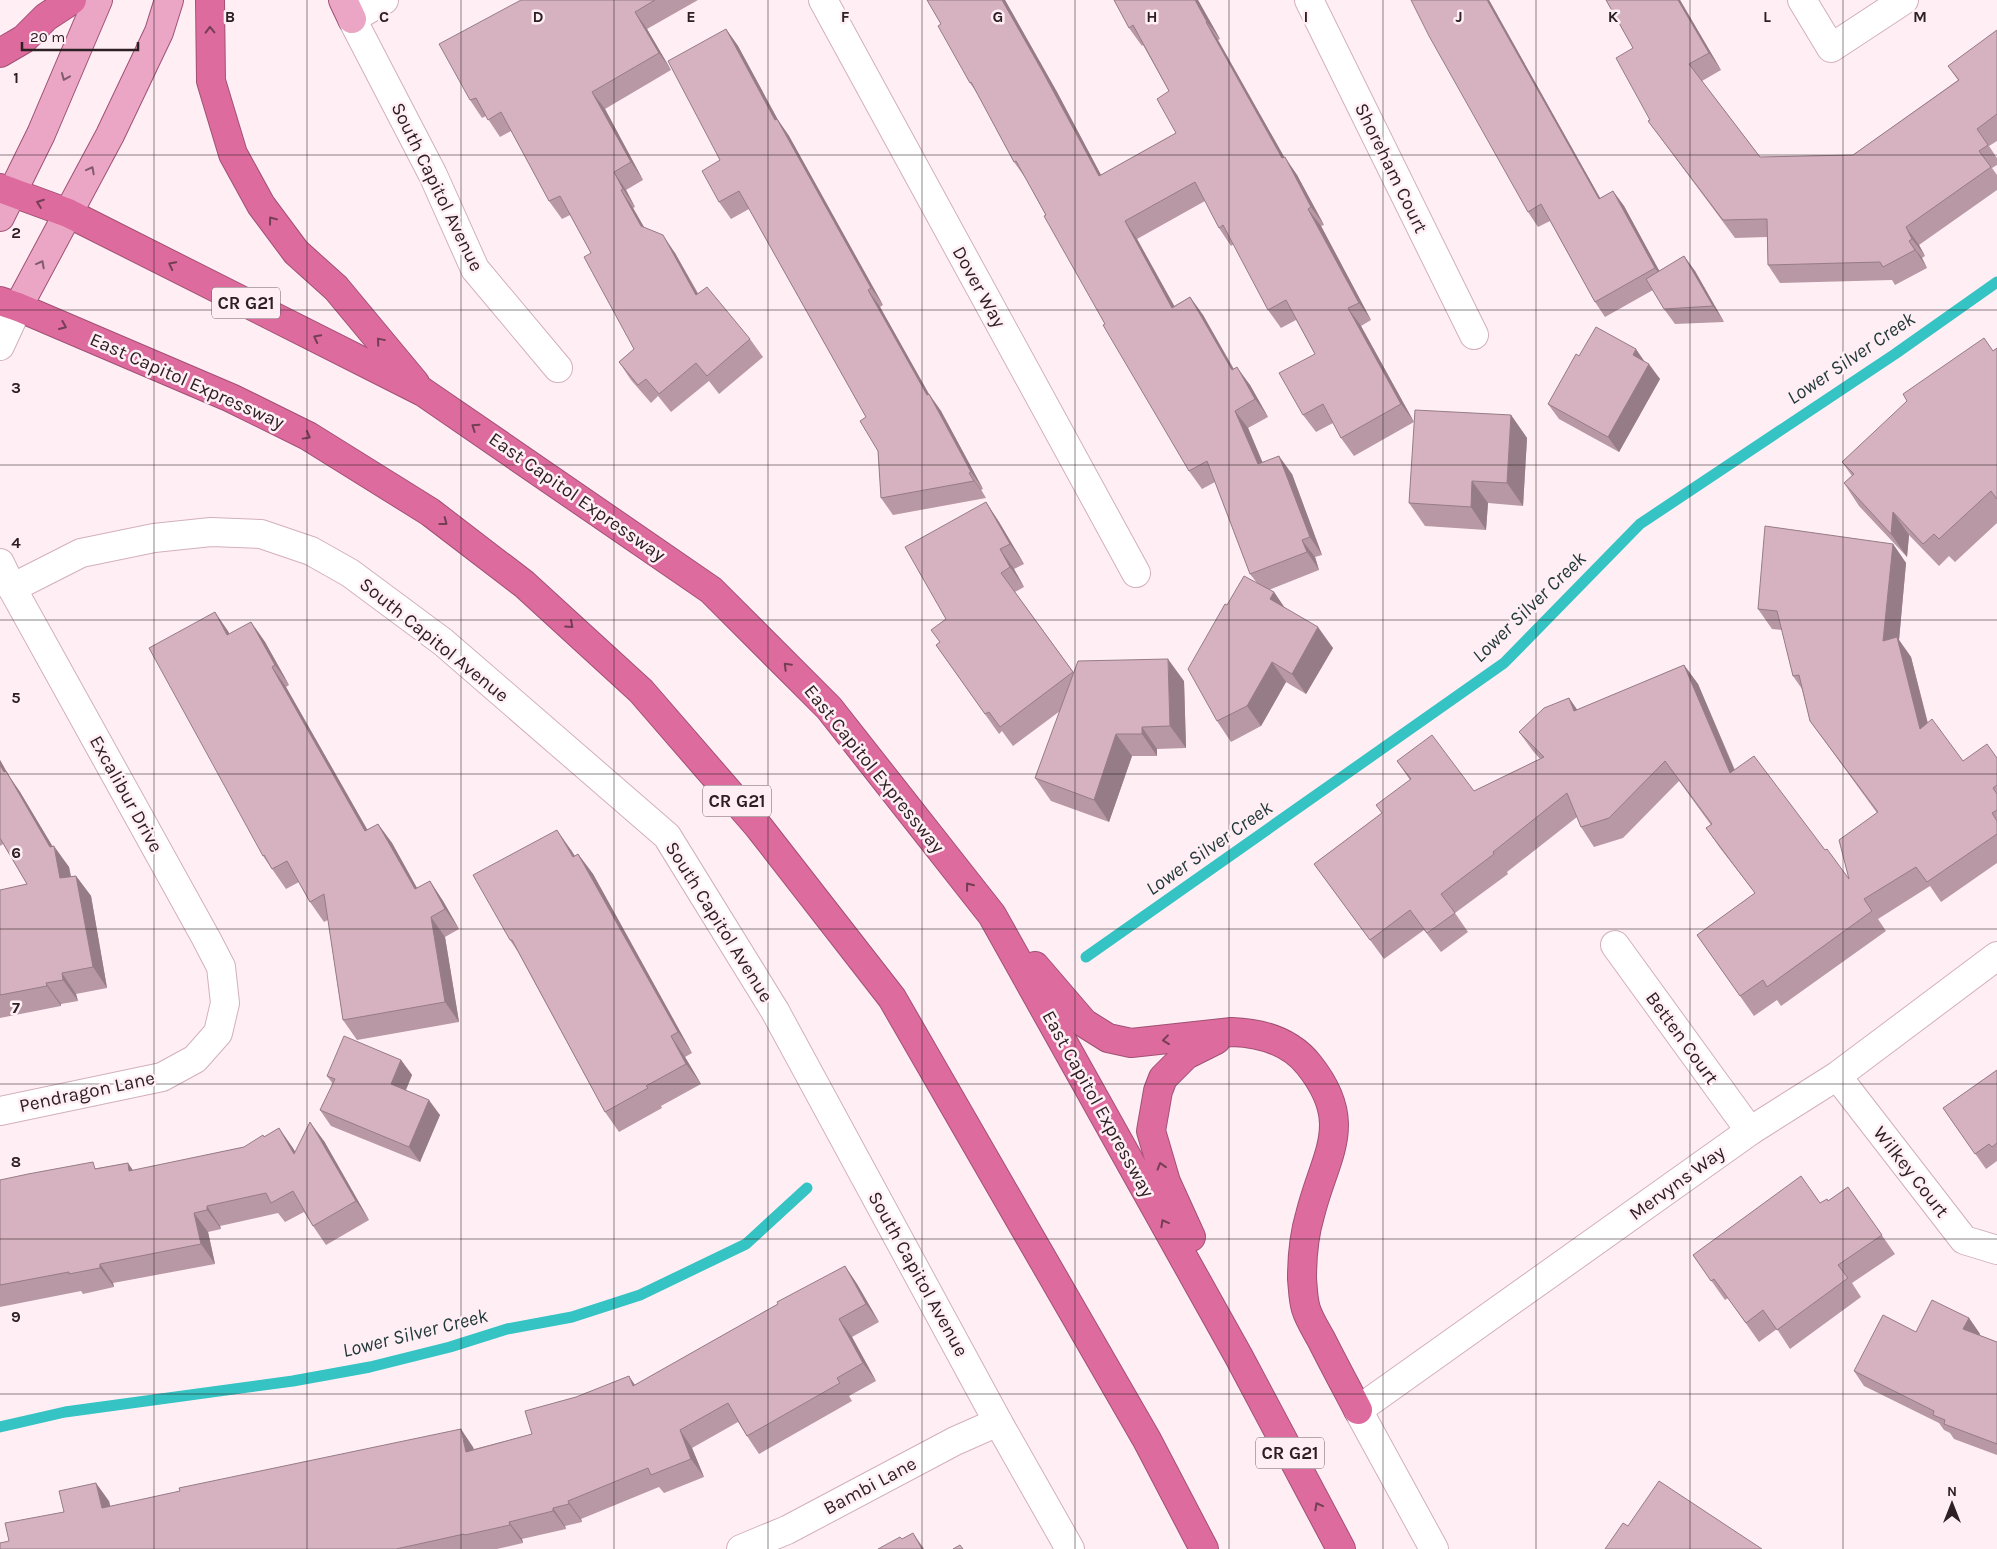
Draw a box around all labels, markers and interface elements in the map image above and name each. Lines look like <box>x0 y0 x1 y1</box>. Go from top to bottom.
text: B <box>225 7 235 26</box>
text: C <box>379 7 389 26</box>
text: D <box>533 7 544 26</box>
text: E <box>686 7 696 26</box>
text: F <box>841 7 850 26</box>
text: G <box>993 7 1003 26</box>
text: H <box>1146 7 1158 26</box>
text: I <box>1304 7 1308 26</box>
text: J <box>1455 7 1463 26</box>
text: K <box>1608 7 1619 26</box>
text: L <box>1763 7 1771 26</box>
text: M <box>1913 7 1927 26</box>
scale bar <box>22 20 139 52</box>
one-way arrow <box>205 26 215 34</box>
text: 20 m <box>30 28 65 46</box>
text: 1 <box>13 68 19 87</box>
one-way arrow <box>61 72 72 81</box>
street label: South Capitol Avenue <box>387 99 487 275</box>
street label: Shoreham Court <box>1350 99 1432 237</box>
one-way arrow <box>85 166 95 175</box>
one-way arrow <box>37 199 45 209</box>
one-way arrow <box>269 216 278 226</box>
text: 2 <box>11 223 21 242</box>
street label: Dover Way <box>948 243 1010 332</box>
one-way arrow <box>35 260 45 269</box>
one-way arrow <box>168 261 177 271</box>
road number: CR G21 <box>212 288 280 318</box>
water label: Lower Silver Creek <box>1783 306 1920 409</box>
one-way arrow <box>58 319 67 330</box>
street label: East Capitol Expressway <box>87 328 288 434</box>
one-way arrow <box>313 334 322 344</box>
one-way arrow <box>378 338 386 347</box>
text: 3 <box>11 378 21 397</box>
one-way arrow <box>471 424 481 433</box>
street label: East Capitol Expressway <box>485 428 670 566</box>
one-way arrow <box>301 430 310 440</box>
one-way arrow <box>438 517 447 525</box>
text: 4 <box>11 533 21 552</box>
water label: Lower Silver Creek <box>1467 546 1591 667</box>
street label: South Capitol Avenue <box>355 573 513 707</box>
one-way arrow <box>564 619 573 628</box>
one-way arrow <box>784 663 793 672</box>
street label: East Capitol Expressway <box>799 680 949 858</box>
text: 5 <box>11 688 21 707</box>
street label: Excalibur Drive <box>85 732 167 856</box>
road number: CR G21 <box>703 786 771 816</box>
water label: Lower Silver Creek <box>1141 795 1277 900</box>
street label: South Capitol Avenue <box>661 838 777 1006</box>
text: 6 <box>11 843 21 862</box>
one-way arrow <box>966 882 975 891</box>
street label: Betten Court <box>1641 987 1723 1089</box>
text: 7 <box>12 998 20 1017</box>
street label: East Capitol Expressway <box>1037 1007 1159 1201</box>
one-way arrow <box>1162 1034 1170 1045</box>
street label: Pendragon Lane <box>17 1067 157 1117</box>
street label: Wilkey Court <box>1869 1122 1953 1222</box>
street label: Mervyns Way <box>1625 1141 1729 1225</box>
text: 8 <box>11 1152 21 1171</box>
one-way arrow <box>1157 1162 1167 1171</box>
street label: South Capitol Avenue <box>863 1188 973 1360</box>
one-way arrow <box>1161 1219 1171 1228</box>
water label: Lower Silver Creek <box>340 1304 491 1362</box>
text: 9 <box>11 1307 21 1326</box>
road number: CR G21 <box>1256 1438 1324 1469</box>
street label: Bambi Lane <box>820 1452 920 1520</box>
north arrow <box>1927 1479 1977 1529</box>
text: N <box>1947 1483 1957 1500</box>
one-way arrow <box>1314 1502 1324 1511</box>

